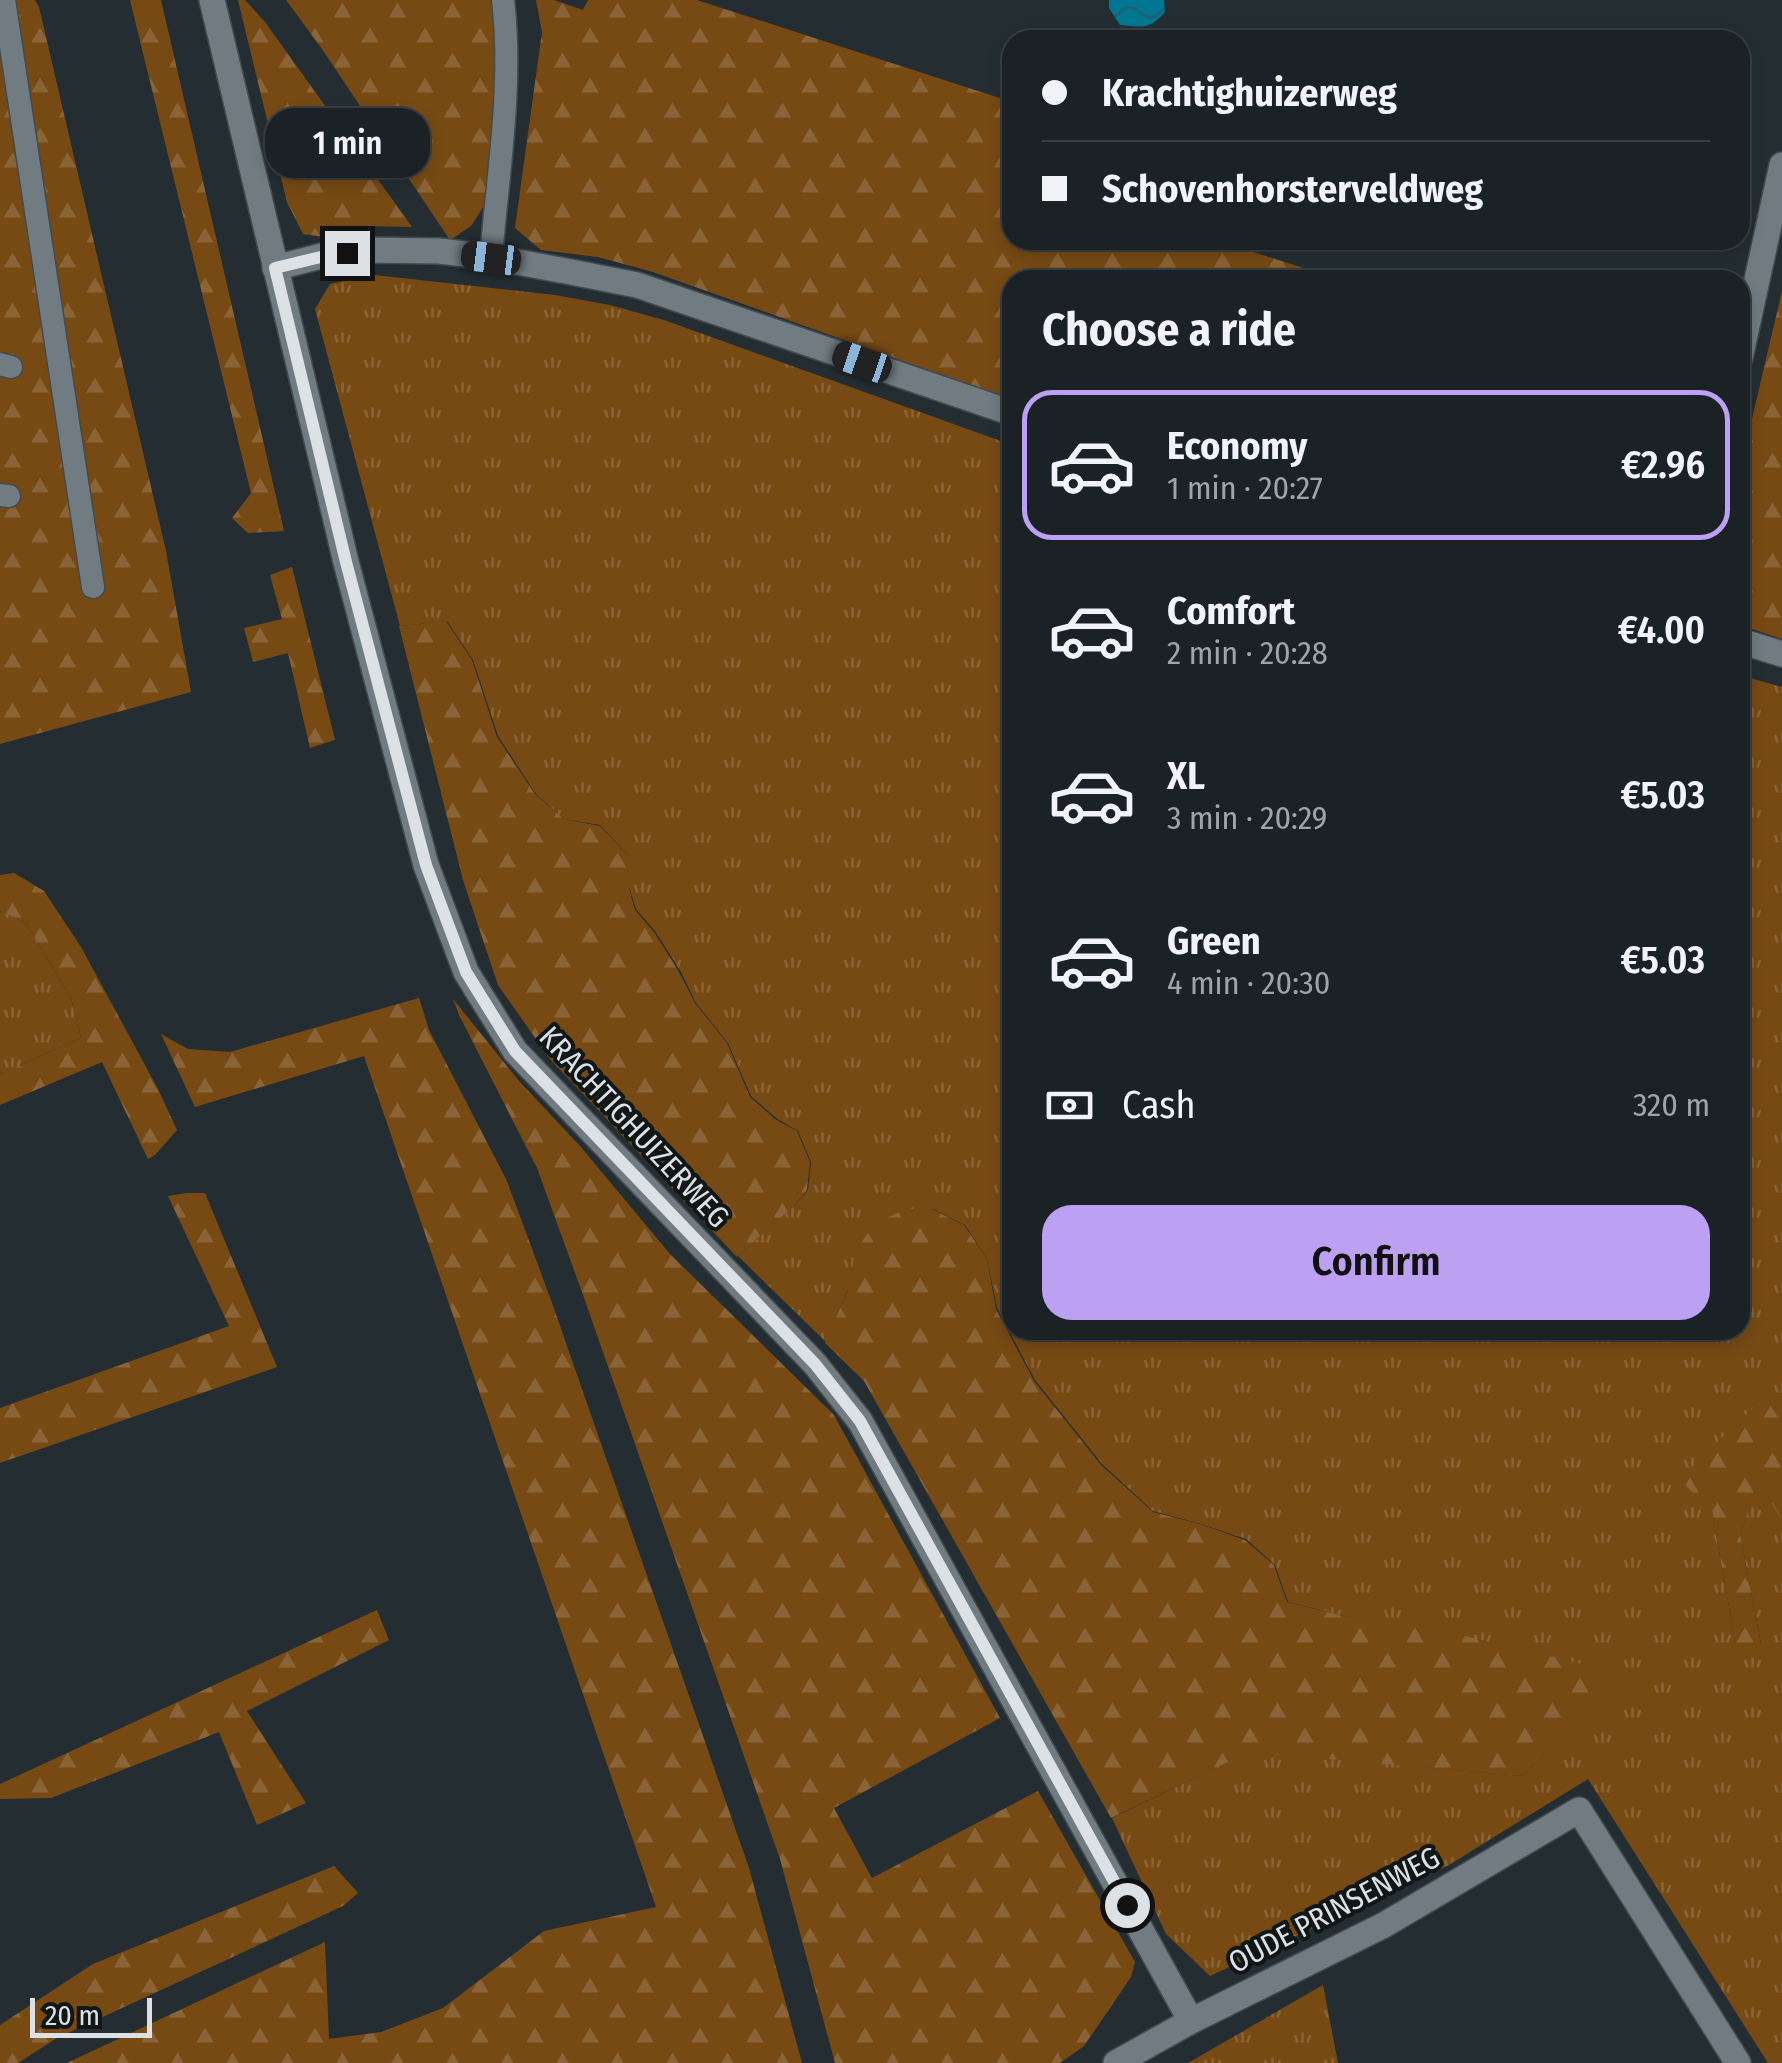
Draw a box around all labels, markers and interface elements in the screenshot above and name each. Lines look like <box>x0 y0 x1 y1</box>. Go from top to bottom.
text: Krachtighuizerweg <box>1102 70 1397 116</box>
callout: 1 min <box>264 108 430 178</box>
text: 1 min <box>313 124 382 162</box>
text: Schovenhorsterveldweg <box>1102 166 1483 212</box>
route end <box>325 231 370 276</box>
car <box>459 239 523 277</box>
text: Choose a ride <box>1042 303 1296 357</box>
car <box>829 338 895 386</box>
icon: car <box>1047 420 1137 510</box>
text: Economy <box>1167 423 1307 469</box>
text: €2.96 <box>1621 442 1705 488</box>
text: 1 min · 20:27 <box>1167 469 1323 507</box>
icon: car <box>1047 585 1137 675</box>
text: Comfort <box>1167 588 1295 634</box>
text: €4.00 <box>1618 607 1705 653</box>
text: 2 min · 20:28 <box>1167 634 1328 672</box>
icon: car <box>1047 750 1137 840</box>
text: XL <box>1167 753 1205 799</box>
text: €5.03 <box>1620 772 1705 818</box>
text: 3 min · 20:29 <box>1167 799 1327 837</box>
icon: car <box>1047 915 1137 1005</box>
text: Green <box>1167 918 1261 964</box>
text: €5.03 <box>1620 937 1705 983</box>
text: 4 min · 20:30 <box>1167 964 1330 1002</box>
street label: KRACHTIGHUIZERWEG <box>532 1019 736 1235</box>
icon: cash <box>1042 1078 1097 1133</box>
text: Cash <box>1122 1082 1196 1128</box>
text: 320 m <box>1633 1086 1710 1124</box>
button: Confirm <box>1042 1205 1710 1320</box>
street label: OUDE PRINSENWEG <box>1222 1839 1446 1981</box>
route start <box>1105 1883 1150 1928</box>
scale bar <box>30 1993 152 2038</box>
text: 20 m <box>45 1999 100 2032</box>

